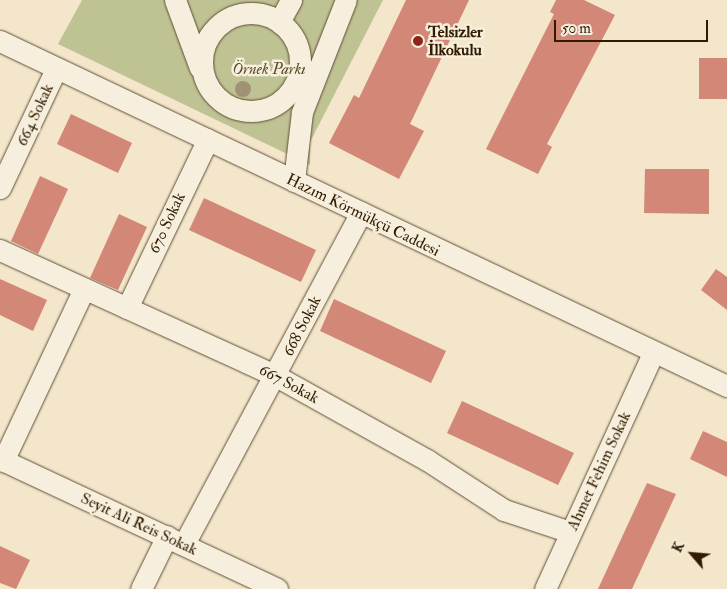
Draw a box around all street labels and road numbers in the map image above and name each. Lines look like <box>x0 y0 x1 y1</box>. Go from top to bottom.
street label: 664 Sokak <box>12 81 58 149</box>
street label: Hazım Körmükçü Caddesi <box>283 169 443 261</box>
street label: 670 Sokak <box>145 189 189 257</box>
street label: 668 Sokak <box>279 293 325 359</box>
street label: 667 Sokak <box>256 360 322 408</box>
street label: Ahmet Fehim Sokak <box>563 408 635 534</box>
street label: Seyit Ali Reis Sokak <box>78 489 200 559</box>

